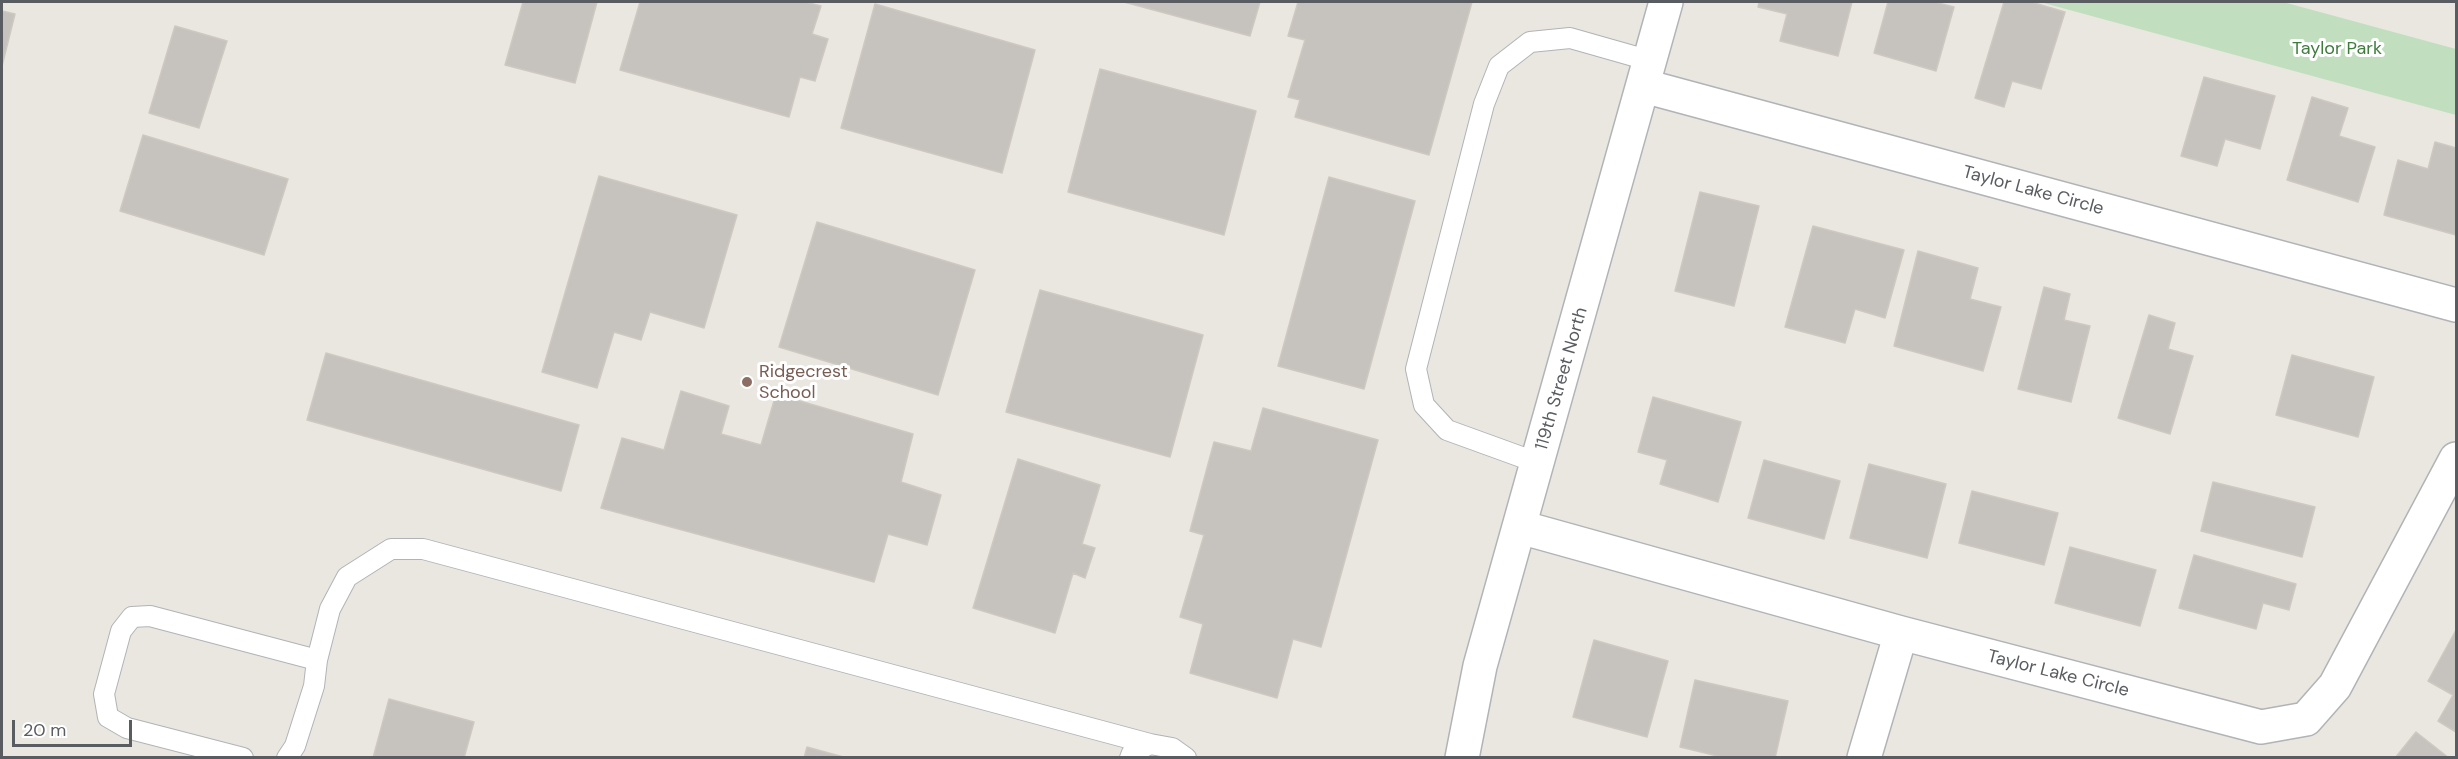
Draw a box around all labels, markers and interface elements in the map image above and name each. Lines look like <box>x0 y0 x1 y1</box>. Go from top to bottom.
park label: Taylor Park <box>2292 38 2382 60</box>
street label: Taylor Lake Circle <box>1960 162 2106 220</box>
street label: 119th Street North <box>1531 305 1593 453</box>
place label: Ridgecrest School <box>759 361 848 404</box>
marker: Ridgecrest School <box>740 375 754 389</box>
street label: Taylor Lake Circle <box>1985 646 2131 702</box>
scale bar <box>15 708 135 746</box>
text: 20 m <box>23 718 66 742</box>

